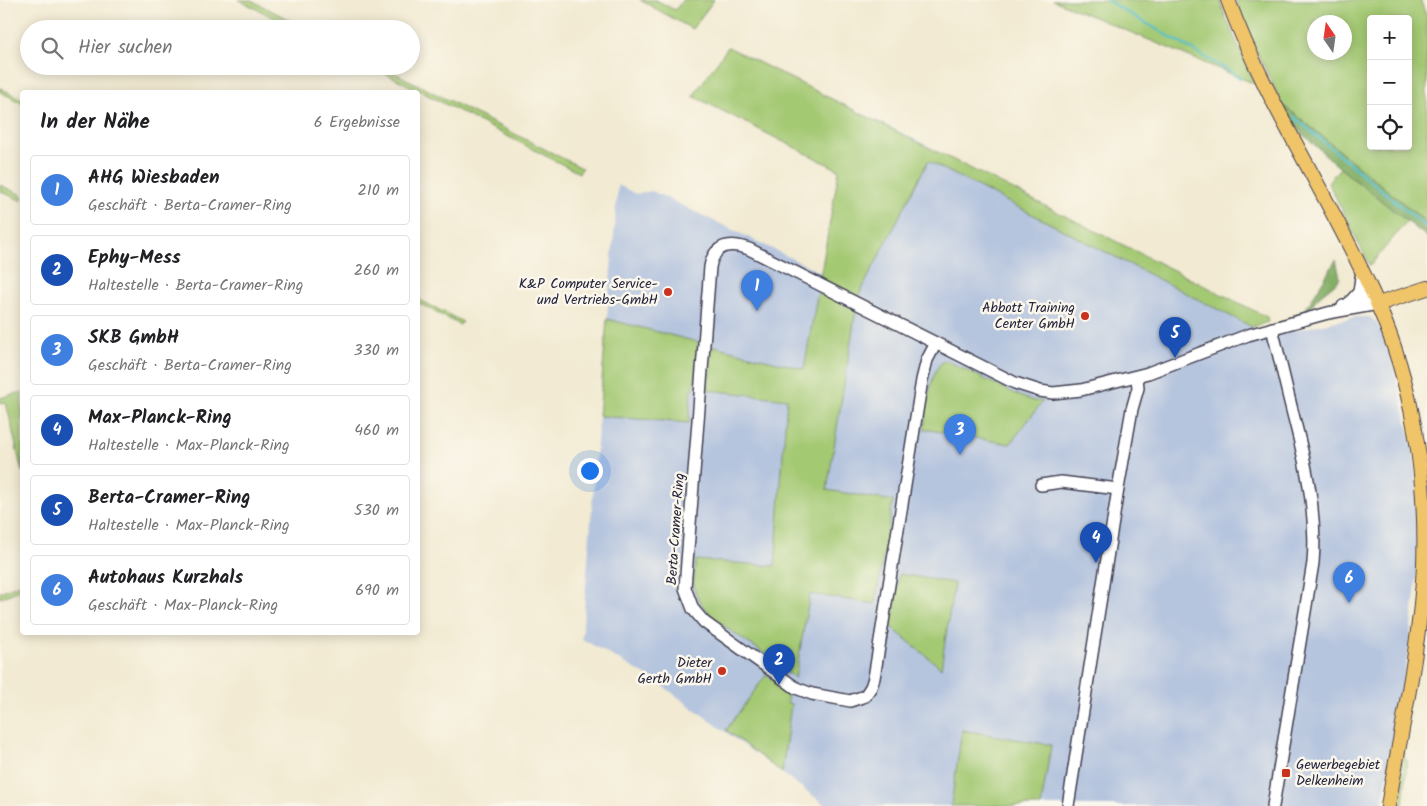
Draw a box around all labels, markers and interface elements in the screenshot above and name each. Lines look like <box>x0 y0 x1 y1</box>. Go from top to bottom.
north arrow <box>1307 15 1352 60</box>
map controls <box>1367 15 1412 150</box>
button: + <box>1367 15 1412 60</box>
search box <box>20 20 420 75</box>
text: Hier suchen <box>78 33 172 63</box>
icon: search <box>38 34 66 62</box>
button: − <box>1367 60 1412 105</box>
button: locate <box>1367 105 1412 150</box>
text: In der Nähe <box>40 106 150 139</box>
text: 6 Ergebnisse <box>314 110 400 135</box>
text: AHG Wiesbaden <box>88 163 220 193</box>
text: 1 <box>55 178 59 203</box>
text: 210 m <box>358 178 399 203</box>
text: Geschäft · Berta-Cramer-Ring <box>88 193 292 218</box>
text: Ephy-Mess <box>88 243 181 273</box>
text: 2 <box>52 258 62 283</box>
text: 260 m <box>354 258 399 283</box>
pin: 1 <box>741 270 773 311</box>
text: Haltestelle · Berta-Cramer-Ring <box>88 273 303 298</box>
place label: K&P Computer Service- und Vertriebs-GmbH <box>519 273 658 311</box>
marker: K&P Computer Service- und Vertriebs-GmbH <box>662 286 674 298</box>
place label: Abbott Training Center GmbH <box>982 297 1075 335</box>
marker: Abbott Training Center GmbH <box>1079 310 1091 322</box>
pin: 5 <box>1159 317 1191 358</box>
text: SKB GmbH <box>88 323 179 353</box>
text: 3 <box>53 338 61 363</box>
text: 330 m <box>354 338 399 363</box>
text: Geschäft · Berta-Cramer-Ring <box>88 353 292 378</box>
text: Max-Planck-Ring <box>88 403 232 433</box>
pin: 3 <box>944 414 976 455</box>
text: 4 <box>53 418 61 443</box>
text: 460 m <box>354 418 399 443</box>
text: Haltestelle · Max-Planck-Ring <box>88 433 290 458</box>
your location <box>577 458 603 484</box>
street label: Berta-Cramer-Ring <box>661 472 691 586</box>
text: Berta-Cramer-Ring <box>88 483 250 513</box>
text: 5 <box>53 498 61 523</box>
text: 530 m <box>354 498 399 523</box>
text: Haltestelle · Max-Planck-Ring <box>88 513 290 538</box>
pin: 4 <box>1080 522 1112 563</box>
pin: 6 <box>1333 562 1365 603</box>
text: Autohaus Kurzhals <box>88 563 243 593</box>
text: 6 <box>53 578 61 603</box>
text: 690 m <box>355 578 399 603</box>
text: Geschäft · Max-Planck-Ring <box>88 593 278 618</box>
pin: 2 <box>763 644 795 685</box>
place label: Dieter Gerth GmbH <box>638 652 713 690</box>
marker: Dieter Gerth GmbH <box>716 665 728 677</box>
place label: Gewerbegebiet Delkenheim <box>1296 754 1381 792</box>
marker: Gewerbegebiet Delkenheim <box>1280 767 1292 779</box>

